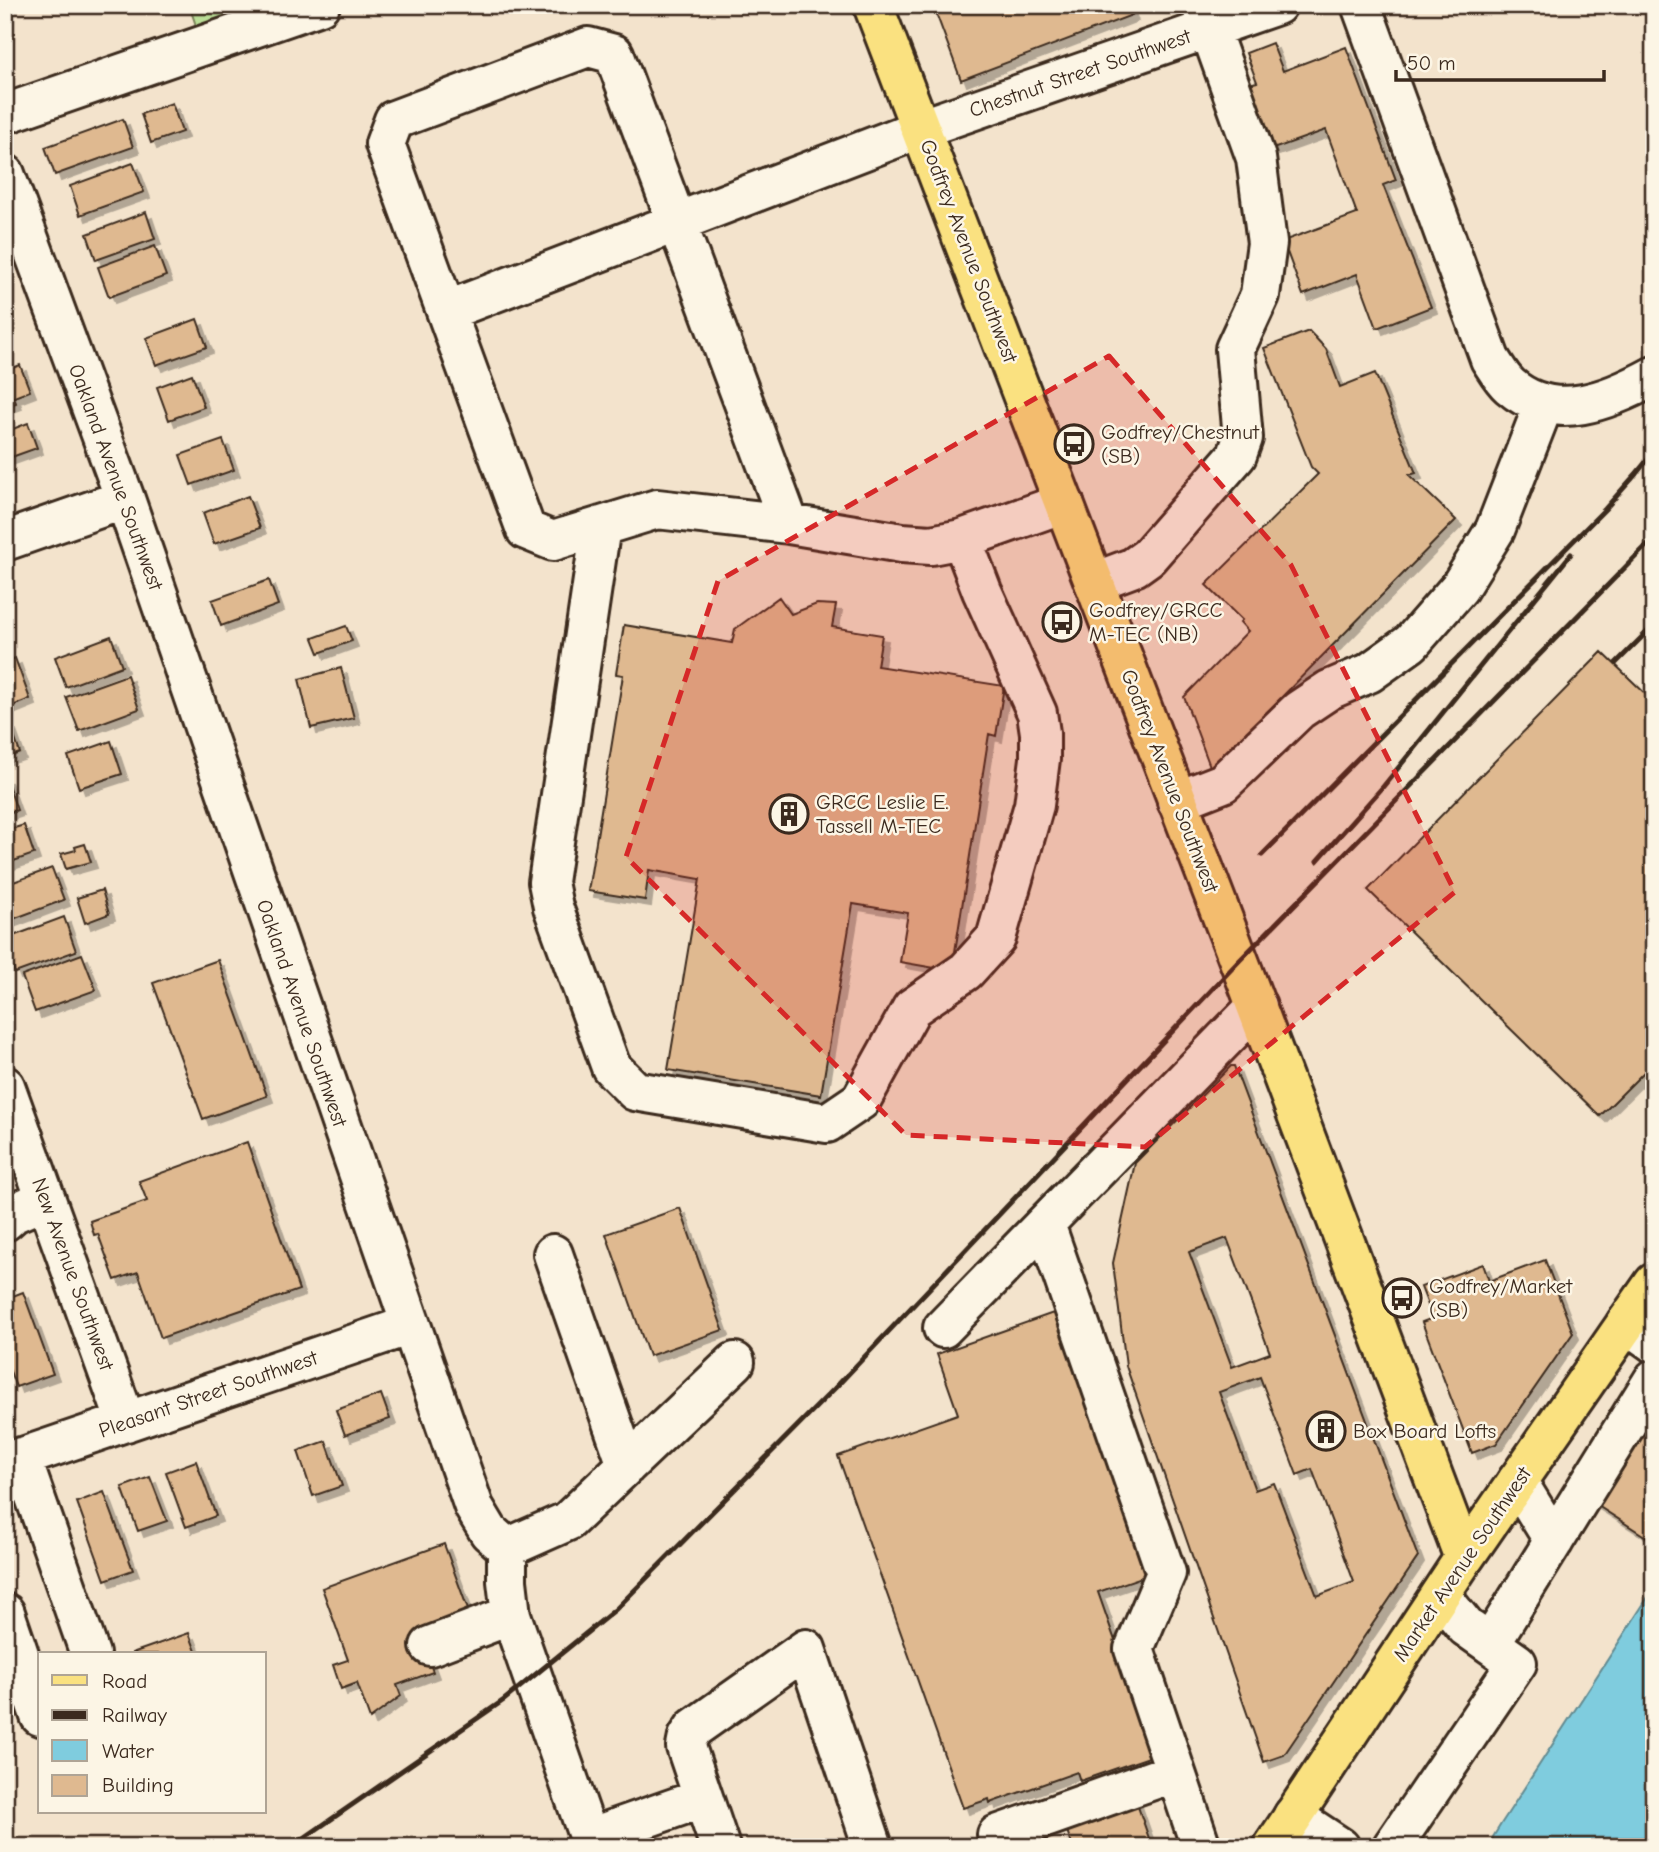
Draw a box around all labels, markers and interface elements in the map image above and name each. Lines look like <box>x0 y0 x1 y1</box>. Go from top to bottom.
street label: Chestnut Street Southwest <box>966 23 1195 122</box>
scale bar <box>1396 38 1605 82</box>
text: 50 m <box>1407 51 1456 75</box>
street label: Godfrey Avenue Southwest <box>915 136 1023 367</box>
street label: Oakland Avenue Southwest <box>64 361 168 594</box>
place label: Godfrey/Chestnut (SB) <box>1101 420 1260 468</box>
bus stop icon: Godfrey/Chestnut (SB) <box>1053 423 1095 465</box>
place label: Godfrey/GRCC M-TEC (NB) <box>1089 598 1223 646</box>
bus stop icon: Godfrey/GRCC M-TEC (NB) <box>1041 601 1083 643</box>
street label: Godfrey Avenue Southwest <box>1116 666 1224 897</box>
place label: GRCC Leslie E. Tassell M-TEC <box>816 790 949 838</box>
building icon: GRCC Leslie E. Tassell M-TEC <box>768 793 810 835</box>
street label: Oakland Avenue Southwest <box>252 896 353 1131</box>
street label: New Avenue Southwest <box>27 1175 119 1374</box>
place label: Godfrey/Market (SB) <box>1429 1274 1573 1322</box>
bus stop icon: Godfrey/Market (SB) <box>1381 1277 1423 1319</box>
street label: Pleasant Street Southwest <box>96 1345 321 1443</box>
building icon: Box Board Lofts <box>1305 1410 1347 1452</box>
place label: Box Board Lofts <box>1353 1419 1496 1443</box>
street label: Market Avenue Southwest <box>1388 1461 1537 1666</box>
legend <box>38 1652 266 1814</box>
text: Road <box>102 1669 147 1693</box>
text: Railway <box>102 1703 167 1727</box>
text: Water <box>102 1739 155 1763</box>
text: Building <box>102 1773 174 1797</box>

